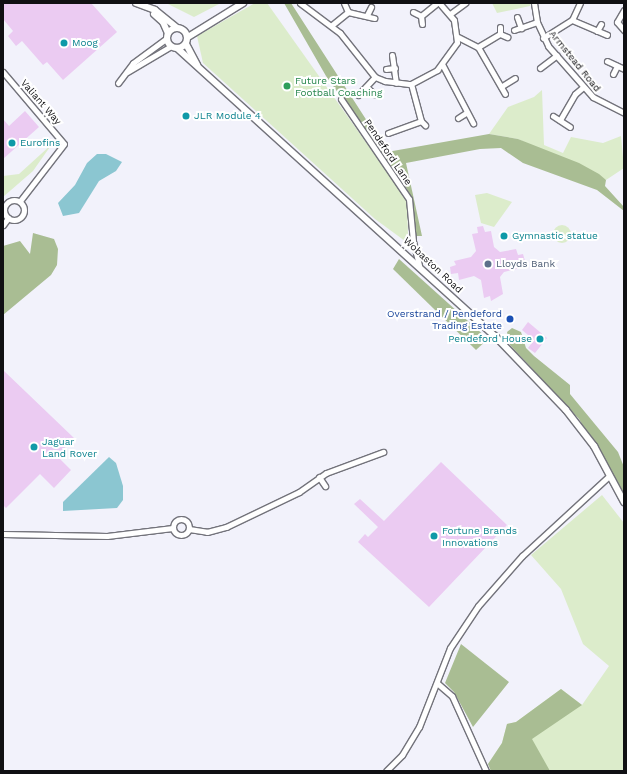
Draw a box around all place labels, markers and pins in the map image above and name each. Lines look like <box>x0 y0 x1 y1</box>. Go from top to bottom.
place label: Moog <box>72 37 98 49</box>
marker: Moog <box>59 38 69 48</box>
place label: Future Stars Football Coaching <box>295 74 383 98</box>
marker: Future Stars Football Coaching <box>282 81 292 91</box>
place label: JLR Module 4 <box>194 110 261 122</box>
marker: JLR Module 4 <box>181 111 191 121</box>
place label: Eurofins <box>20 137 60 149</box>
marker: Eurofins <box>7 138 17 148</box>
place label: Gymnastic statue <box>512 230 598 242</box>
marker: Gymnastic statue <box>499 231 509 241</box>
place label: Lloyds Bank <box>496 258 555 270</box>
marker: Lloyds Bank <box>483 259 493 269</box>
place label: Overstrand / Pendeford Trading Estate <box>387 307 502 330</box>
marker: Overstrand / Pendeford Trading Estate <box>505 314 515 324</box>
place label: Pendeford House <box>448 333 532 345</box>
marker: Pendeford House <box>535 334 545 344</box>
place label: Jaguar Land Rover <box>42 435 97 458</box>
marker: Jaguar Land Rover <box>29 442 39 452</box>
place label: Fortune Brands Innovations <box>442 524 517 548</box>
marker: Fortune Brands Innovations <box>429 531 439 541</box>

